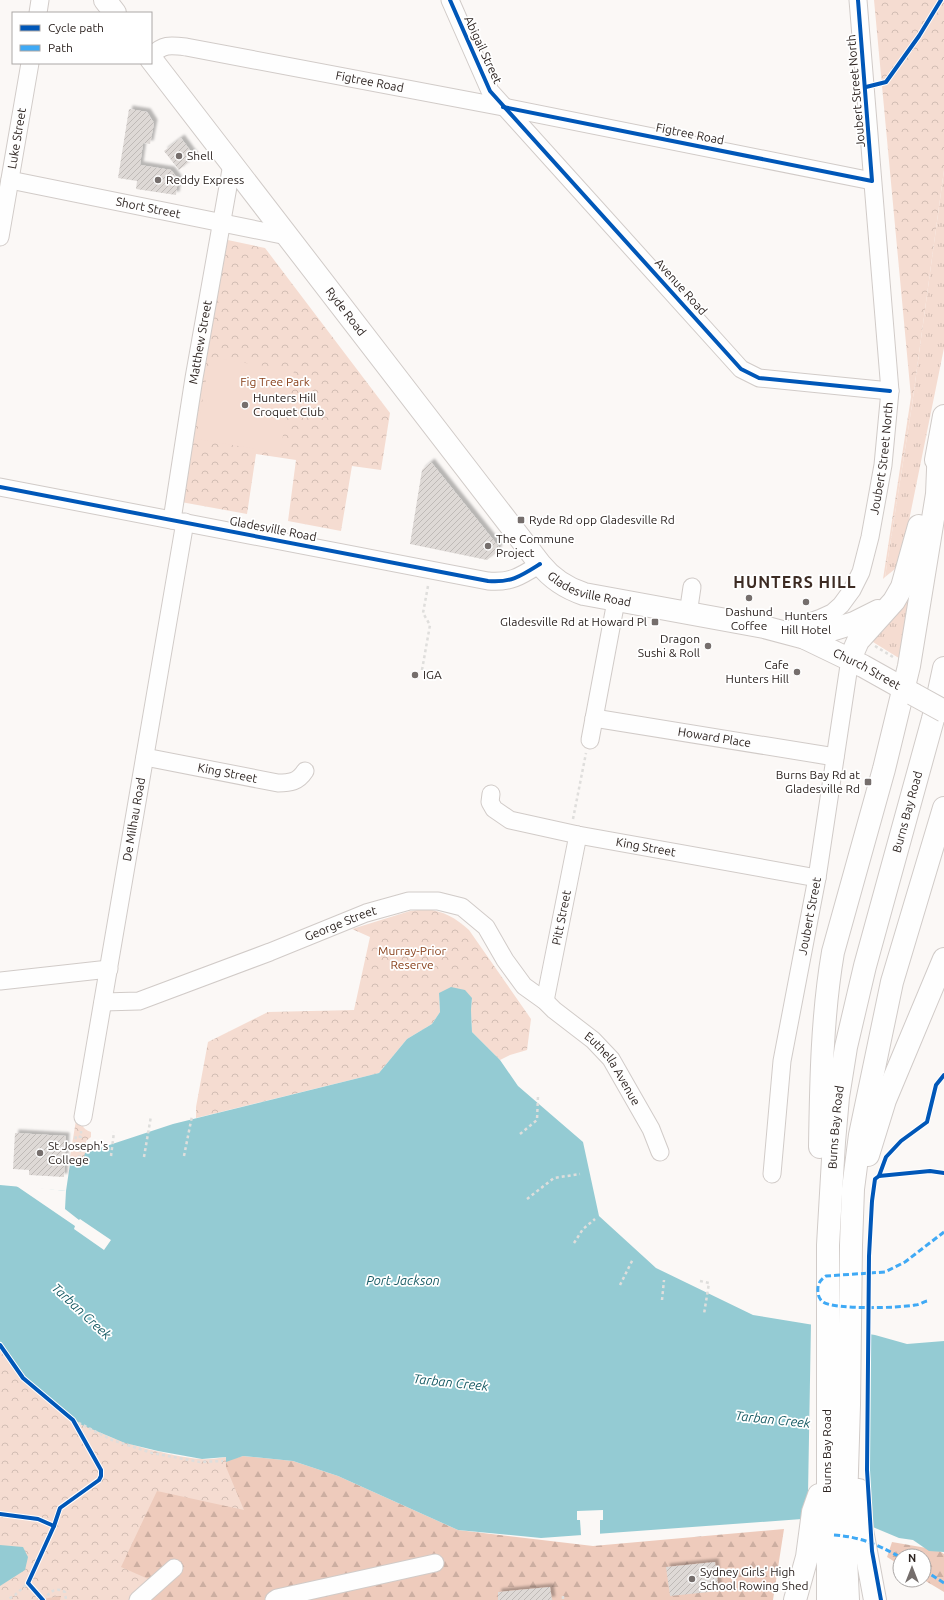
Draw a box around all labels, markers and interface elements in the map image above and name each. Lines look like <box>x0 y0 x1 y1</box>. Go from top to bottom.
legend <box>12 12 152 64</box>
street label: Abigail Street <box>462 14 505 86</box>
text: Cycle path <box>48 21 104 34</box>
street label: Joubert Street North <box>844 34 867 148</box>
text: Path <box>48 41 73 54</box>
street label: Figtree Road <box>335 68 405 94</box>
street label: Luke Street <box>5 107 28 170</box>
street label: Figtree Road <box>655 121 725 146</box>
place label: Shell <box>187 149 213 162</box>
marker: Shell <box>174 151 184 161</box>
place label: Reddy Express <box>166 173 244 186</box>
marker: Reddy Express <box>153 175 163 185</box>
street label: Short Street <box>115 195 182 220</box>
street label: Avenue Road <box>653 256 710 317</box>
street label: Ryde Road <box>323 285 369 338</box>
street label: Matthew Street <box>186 299 214 385</box>
park label: Fig Tree Park <box>240 375 310 388</box>
place label: Hunters Hill Croquet Club <box>253 391 324 418</box>
marker: Hunters Hill Croquet Club <box>240 400 250 410</box>
street label: Joubert Street North <box>867 401 895 516</box>
place label: Ryde Rd opp Gladesville Rd <box>529 513 675 526</box>
street label: Gladesville Road <box>229 514 318 543</box>
marker: Ryde Rd opp Gladesville Rd <box>516 515 526 525</box>
place label: The Commune Project <box>496 532 574 559</box>
marker: The Commune Project <box>483 541 493 551</box>
street label: Gladesville Road <box>545 569 632 609</box>
district label: HUNTERS HILL <box>733 573 857 591</box>
marker: Dashund Coffee <box>744 593 754 603</box>
marker: Hunters Hill Hotel <box>801 597 811 607</box>
place label: Dashund Coffee <box>725 605 773 632</box>
place label: Hunters Hill Hotel <box>781 609 831 636</box>
place label: Gladesville Rd at Howard Pl <box>500 615 647 628</box>
marker: Gladesville Rd at Howard Pl <box>650 617 660 627</box>
place label: Dragon Sushi & Roll <box>638 632 700 659</box>
marker: Dragon Sushi & Roll <box>703 641 713 651</box>
street label: Church Street <box>831 646 903 692</box>
place label: Cafe Hunters Hill <box>726 658 789 685</box>
marker: Cafe Hunters Hill <box>792 667 802 677</box>
place label: IGA <box>423 668 442 681</box>
marker: IGA <box>410 670 420 680</box>
street label: Howard Place <box>677 725 752 749</box>
street label: King Street <box>197 760 259 785</box>
place label: Burns Bay Rd at Gladesville Rd <box>776 768 860 795</box>
street label: Burns Bay Road <box>890 770 924 854</box>
street label: De Milhau Road <box>120 776 147 862</box>
marker: Burns Bay Rd at Gladesville Rd <box>863 777 873 787</box>
street label: King Street <box>615 835 677 859</box>
street label: Joubert Street <box>795 876 823 956</box>
street label: Pitt Street <box>549 889 573 946</box>
street label: George Street <box>303 903 378 943</box>
park label: Murray-Prior Reserve <box>378 944 446 971</box>
street label: Euthella Avenue <box>582 1029 643 1107</box>
street label: Burns Bay Road <box>825 1084 846 1169</box>
place label: St Joseph's College <box>48 1139 108 1166</box>
marker: St Joseph's College <box>35 1148 45 1158</box>
water label: Port Jackson <box>366 1273 440 1287</box>
water label: Tarban Creek <box>50 1280 115 1342</box>
water label: Tarban Creek <box>413 1371 490 1393</box>
water label: Tarban Creek <box>735 1408 812 1430</box>
street label: Burns Bay Road <box>820 1409 833 1493</box>
north arrow <box>892 1548 932 1588</box>
text: N <box>908 1552 916 1564</box>
place label: Sydney Girls' High School Rowing Shed <box>700 1565 809 1592</box>
marker: Sydney Girls' High School Rowing Shed <box>687 1574 697 1584</box>

